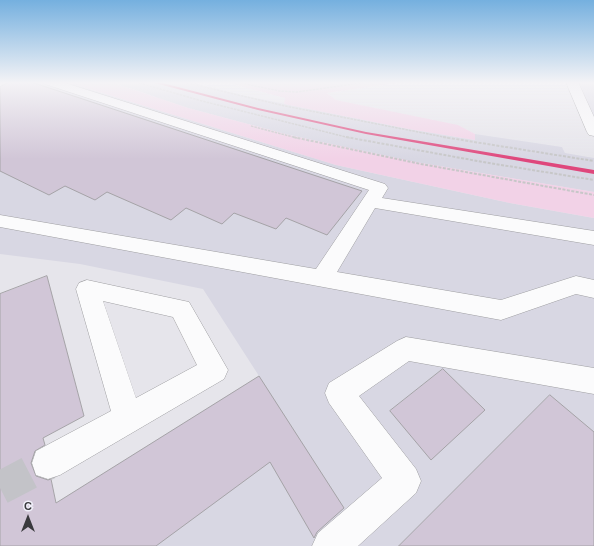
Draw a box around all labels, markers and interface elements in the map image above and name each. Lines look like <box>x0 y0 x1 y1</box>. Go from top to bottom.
north arrow <box>8 498 48 538</box>
text: С <box>24 500 32 512</box>

